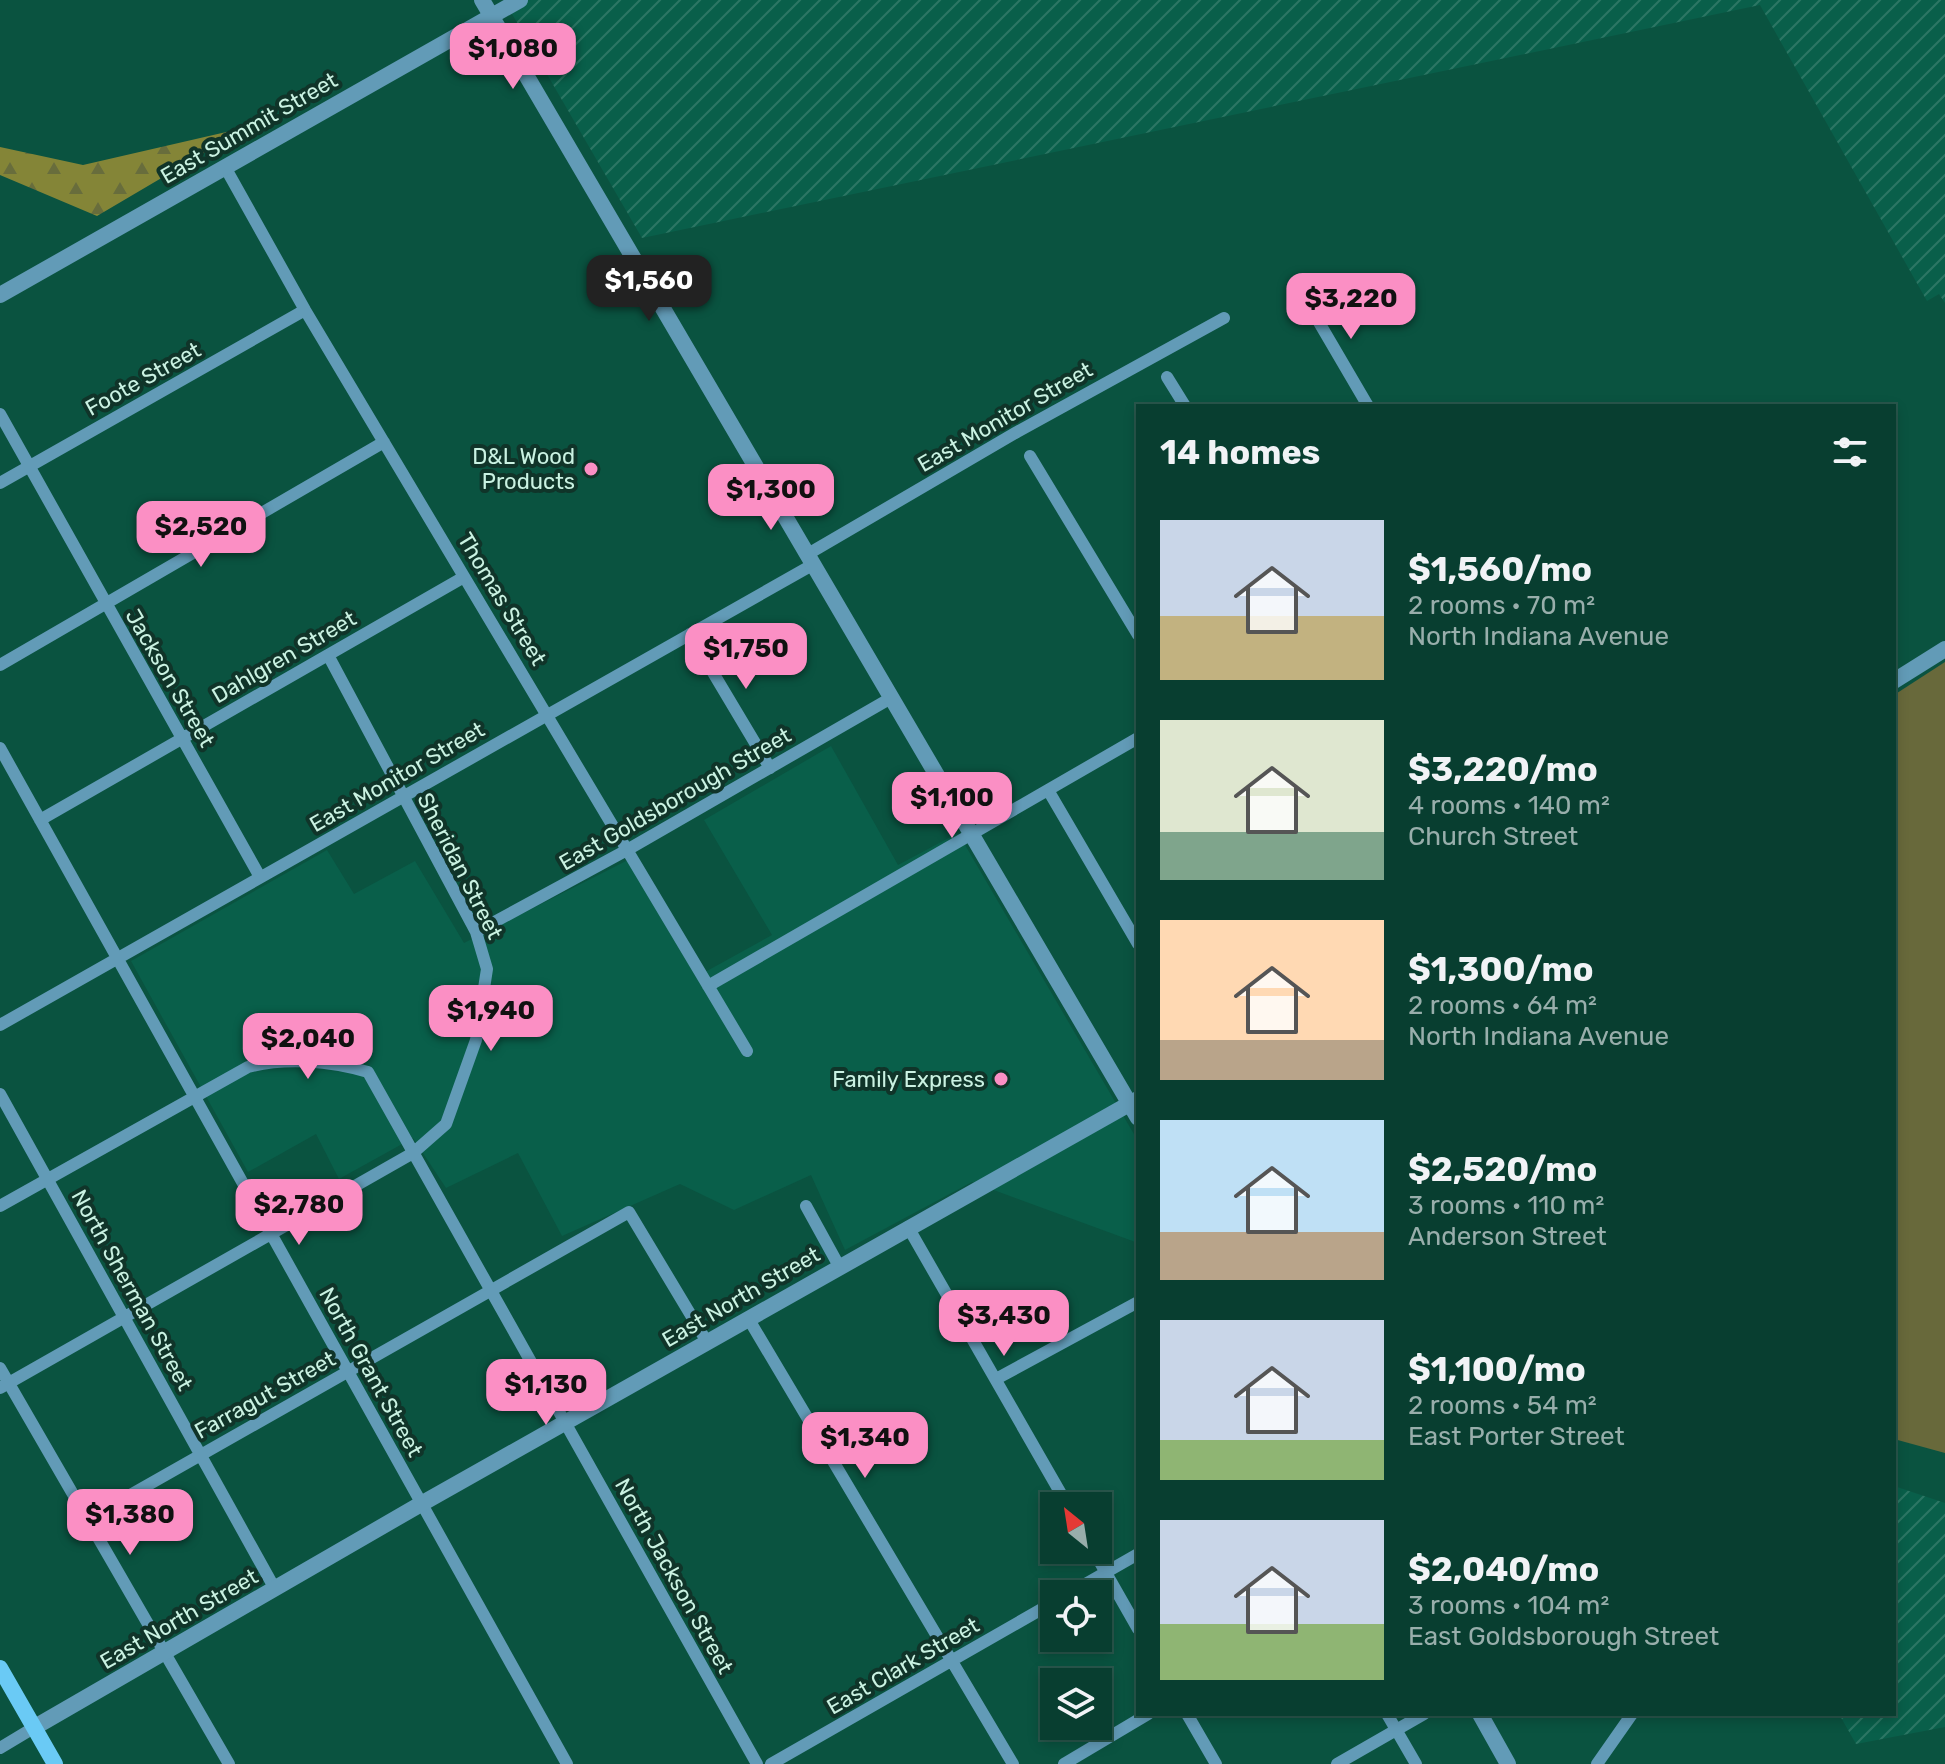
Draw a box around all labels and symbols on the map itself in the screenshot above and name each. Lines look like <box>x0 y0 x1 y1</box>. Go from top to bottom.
pin: $1,080 <box>448 23 578 91</box>
street label: East Summit Street <box>156 66 343 190</box>
pin: $1,560 <box>584 255 714 323</box>
pin: $3,220 <box>1286 273 1416 341</box>
street label: Foote Street <box>81 336 206 422</box>
street label: East Monitor Street <box>913 356 1098 478</box>
place label: D&L Wood Products <box>472 443 575 495</box>
marker: D&L Wood Products <box>582 460 600 478</box>
pin: $1,300 <box>706 464 836 532</box>
pin: $2,520 <box>136 501 266 569</box>
street label: Thomas Street <box>452 528 552 671</box>
street label: Jackson Street <box>119 604 221 752</box>
street label: Dahlgren Street <box>207 605 361 709</box>
pin: $1,750 <box>681 623 811 691</box>
street label: East Monitor Street <box>305 716 490 838</box>
street label: East Goldsborough Street <box>554 721 796 876</box>
pin: $1,100 <box>887 772 1017 840</box>
street label: Sheridan Street <box>412 788 509 944</box>
pin: $1,940 <box>426 985 556 1053</box>
pin: $2,040 <box>243 1013 373 1081</box>
place label: Family Express <box>832 1066 985 1093</box>
marker: Family Express <box>992 1070 1010 1088</box>
pin: $2,780 <box>234 1179 364 1247</box>
street label: North Sherman Street <box>66 1185 199 1395</box>
street label: East North Street <box>657 1241 825 1353</box>
street label: North Grant Street <box>313 1282 429 1462</box>
pin: $3,430 <box>939 1290 1069 1358</box>
street label: Farragut Street <box>190 1345 341 1445</box>
pin: $1,130 <box>481 1359 611 1427</box>
pin: $1,340 <box>800 1412 930 1480</box>
street label: North Jackson Street <box>609 1474 739 1679</box>
pin: $1,380 <box>65 1489 195 1557</box>
north arrow <box>1040 1492 1112 1564</box>
street label: East North Street <box>95 1563 263 1675</box>
street label: East Clark Street <box>822 1611 984 1721</box>

